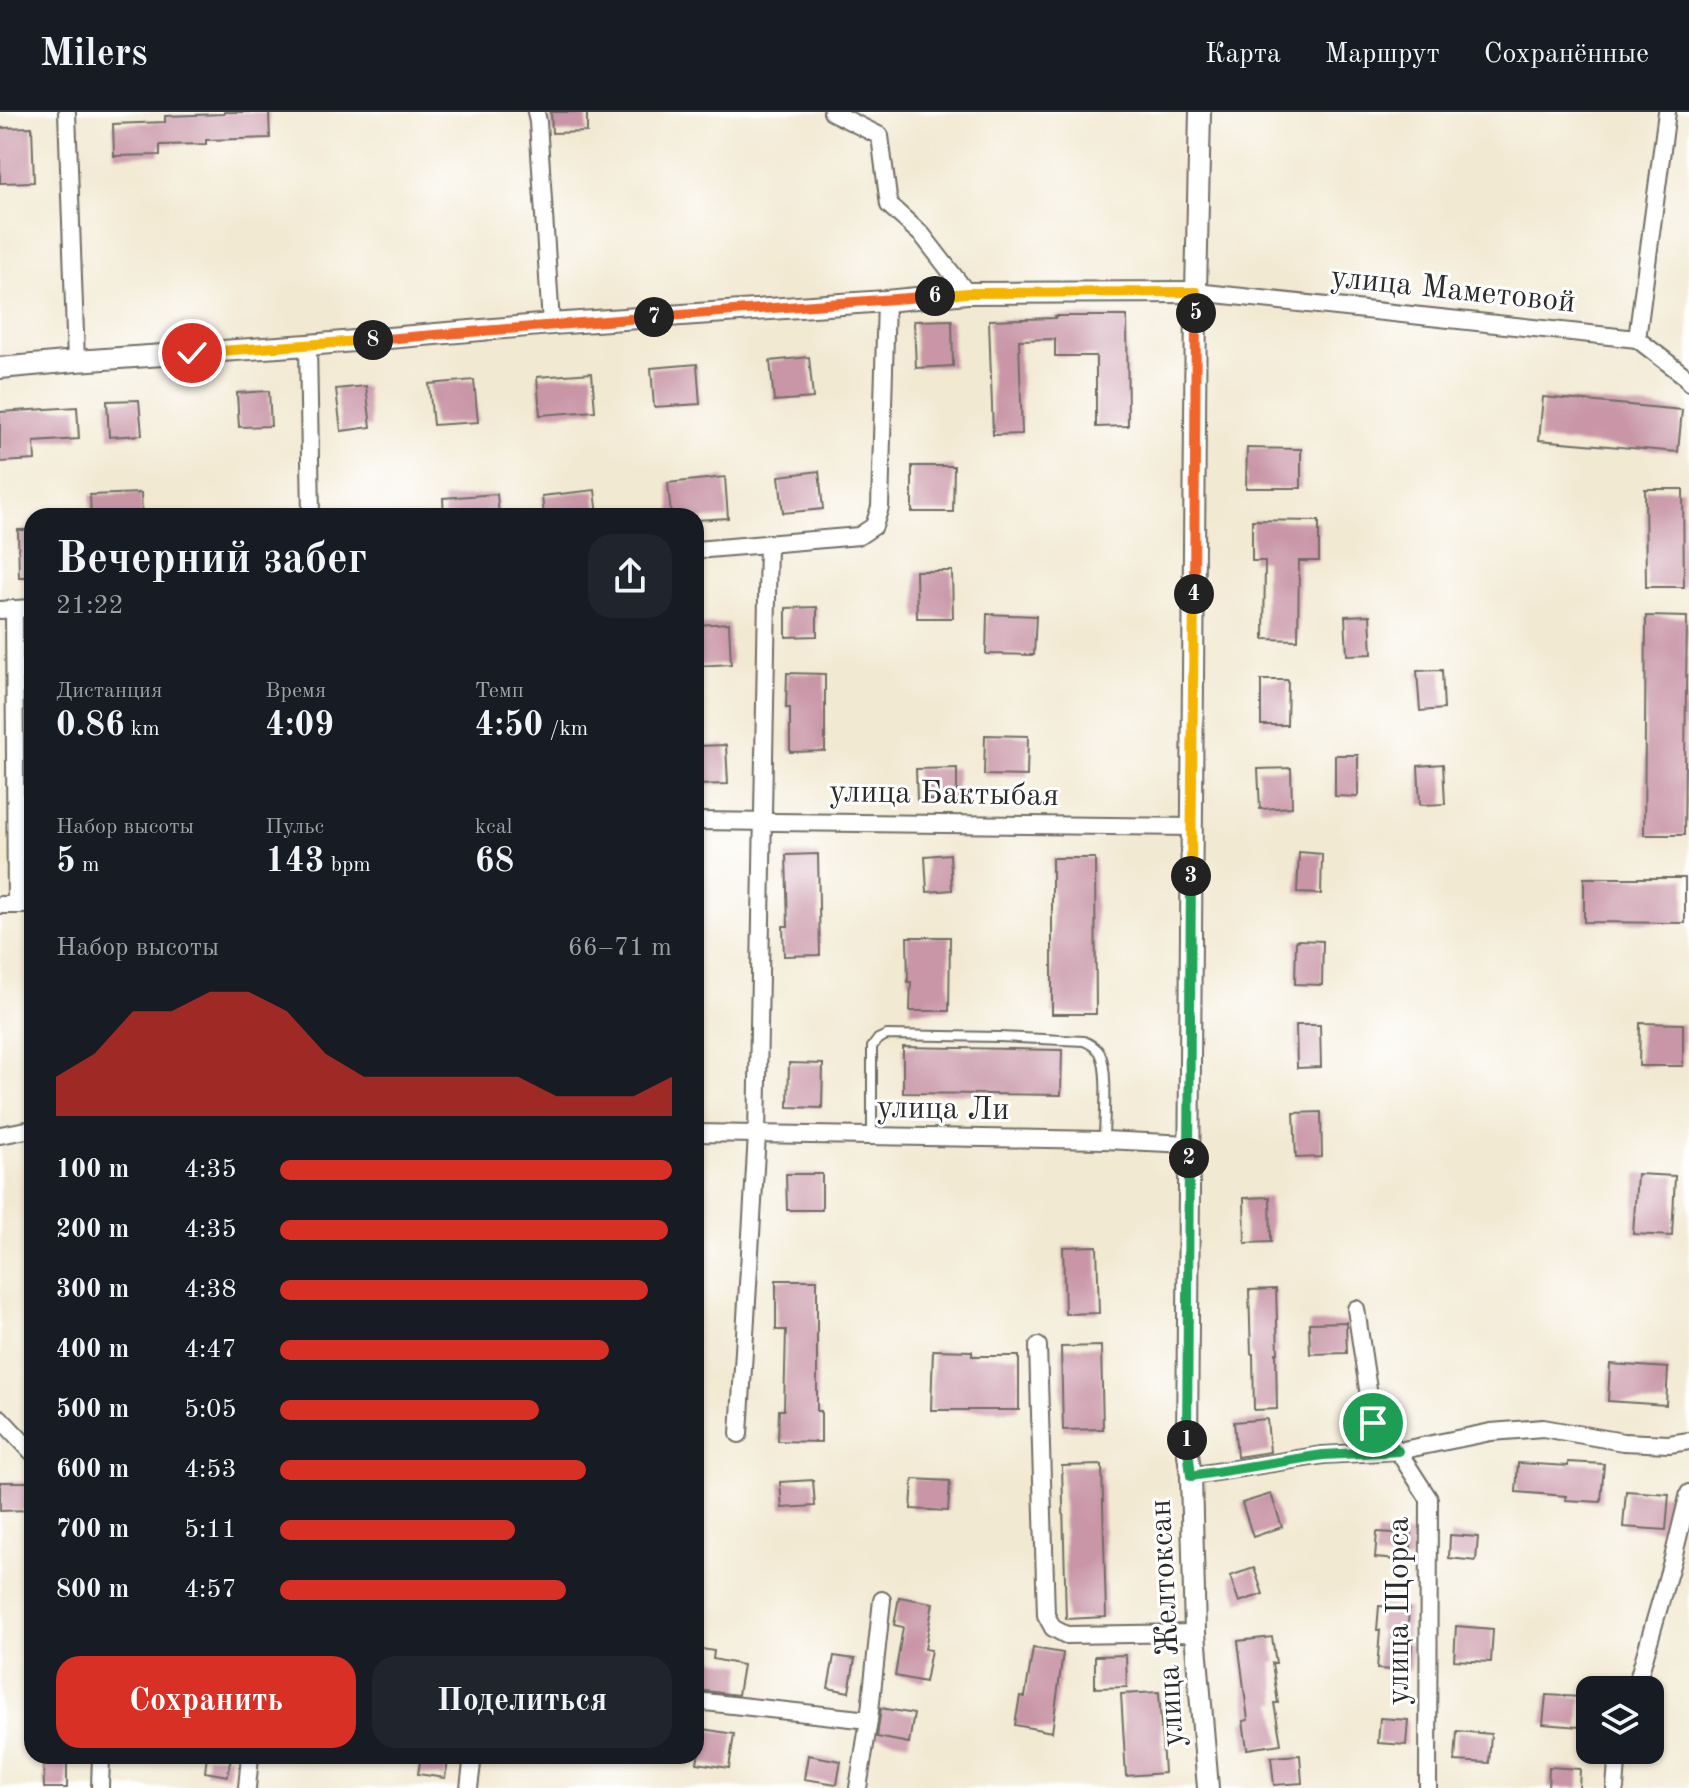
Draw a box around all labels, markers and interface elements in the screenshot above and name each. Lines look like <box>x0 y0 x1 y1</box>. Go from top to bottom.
text: Milers <box>40 36 148 74</box>
text: Карта <box>1205 41 1281 69</box>
text: Маршрут <box>1325 41 1440 69</box>
text: Сохранённые <box>1484 41 1649 69</box>
street label: улица Маметовой <box>1329 262 1577 320</box>
pin: 6 <box>915 276 955 316</box>
text: 6 <box>929 285 941 307</box>
pin: 5 <box>1176 293 1216 333</box>
pin: 7 <box>634 297 674 337</box>
text: 5 <box>1190 302 1202 324</box>
text: 7 <box>648 306 660 328</box>
pin <box>158 319 226 387</box>
pin: 8 <box>353 320 393 360</box>
text: 8 <box>367 329 379 351</box>
icon: check <box>170 331 214 375</box>
button: share <box>588 534 672 618</box>
text: Вечерний забег <box>56 538 367 582</box>
pin: 4 <box>1174 574 1214 614</box>
text: 4 <box>1188 583 1200 605</box>
text: 21:22 <box>56 593 124 619</box>
text: Дистанция <box>56 680 162 702</box>
text: Время <box>265 680 326 702</box>
text: Темп <box>475 680 524 702</box>
text: 0.86 <box>56 709 125 743</box>
text: 4:09 <box>265 709 334 743</box>
text: 4:50 <box>475 709 543 743</box>
text: km <box>125 718 160 740</box>
text: /km <box>543 718 588 740</box>
street label: улица Бактыбая <box>829 777 1059 813</box>
text: Набор высоты <box>56 816 194 838</box>
text: Пульс <box>265 816 324 838</box>
text: kcal <box>475 816 513 838</box>
text: 5 <box>56 845 76 879</box>
text: 143 <box>265 845 325 879</box>
text: 68 <box>475 845 514 879</box>
text: m <box>76 854 99 876</box>
text: bpm <box>325 854 371 876</box>
pin: 3 <box>1171 856 1211 896</box>
text: 3 <box>1185 865 1197 887</box>
text: Набор высоты <box>56 935 219 961</box>
text: 66–71 m <box>568 935 672 961</box>
street label: улица Ли <box>876 1093 1010 1127</box>
pin: 2 <box>1169 1138 1209 1178</box>
text: 2 <box>1183 1147 1195 1169</box>
text: 100 m <box>56 1157 129 1183</box>
text: 4:35 <box>184 1157 237 1183</box>
text: 200 m <box>56 1217 129 1243</box>
text: 4:35 <box>184 1217 237 1243</box>
text: 300 m <box>56 1277 129 1303</box>
text: 4:38 <box>184 1277 237 1303</box>
text: 400 m <box>56 1337 129 1363</box>
text: 4:47 <box>184 1337 237 1363</box>
pin <box>1339 1389 1407 1457</box>
text: 500 m <box>56 1397 129 1423</box>
text: 5:05 <box>184 1397 237 1423</box>
icon: arrive <box>1351 1401 1395 1445</box>
pin: 1 <box>1167 1420 1207 1460</box>
text: 1 <box>1181 1429 1193 1451</box>
text: 600 m <box>56 1457 129 1483</box>
text: 4:53 <box>184 1457 237 1483</box>
street label: улица Желтоксан <box>1146 1498 1190 1748</box>
street label: улица Щорса <box>1384 1516 1416 1705</box>
text: 700 m <box>56 1517 129 1543</box>
text: 5:11 <box>184 1517 237 1543</box>
text: 800 m <box>56 1577 129 1603</box>
text: 4:57 <box>184 1577 237 1603</box>
button: Сохранить <box>56 1656 356 1748</box>
button: Поделиться <box>372 1656 672 1748</box>
map controls <box>1576 1676 1664 1764</box>
button: layers <box>1576 1676 1664 1764</box>

